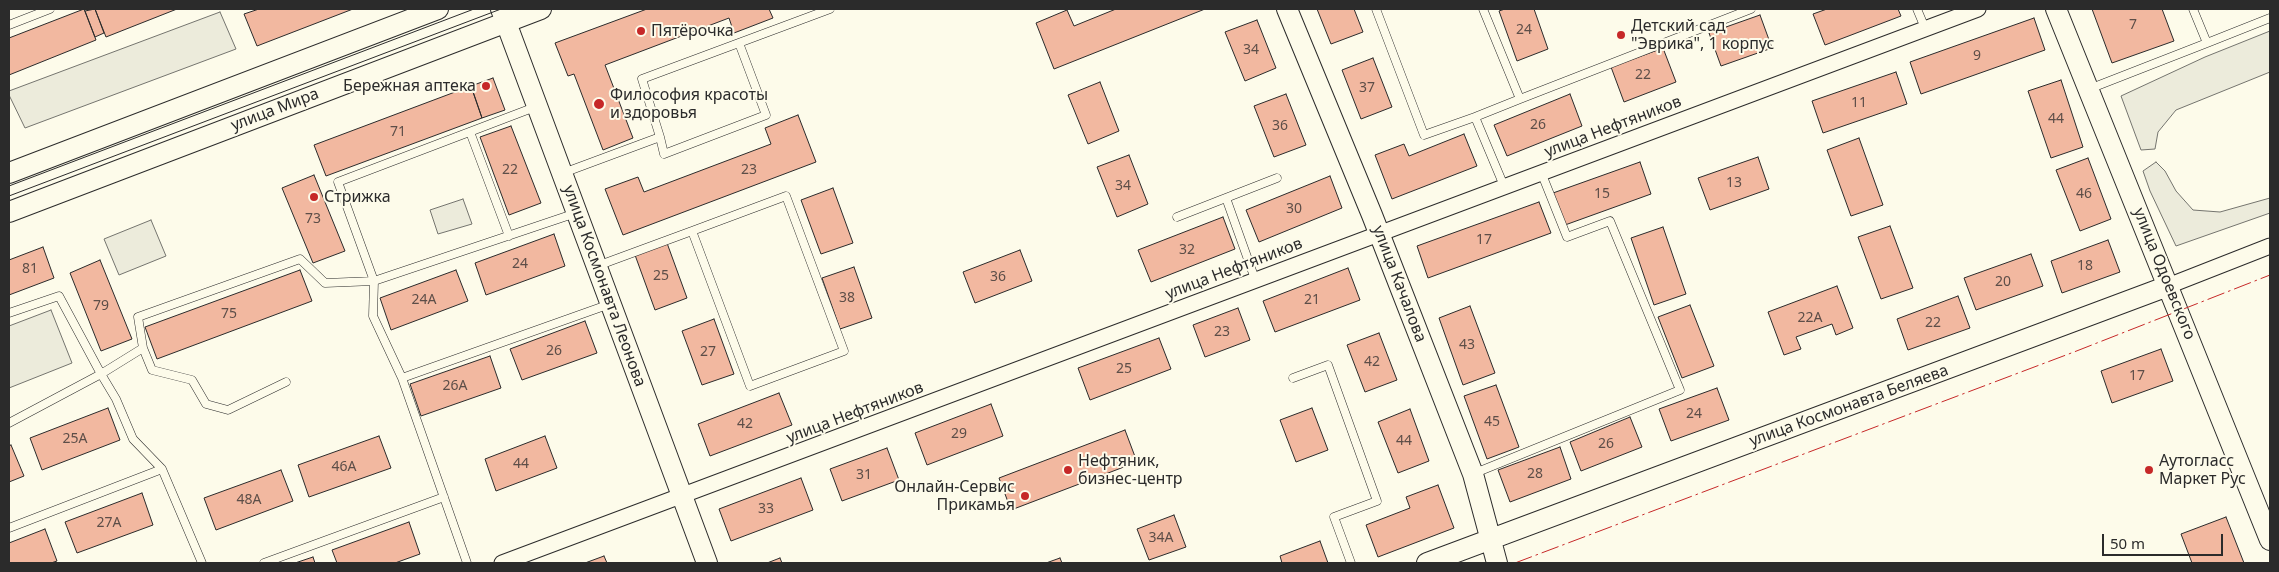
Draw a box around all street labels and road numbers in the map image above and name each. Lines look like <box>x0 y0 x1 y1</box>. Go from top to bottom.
street label: улица Мира <box>228 84 322 136</box>
street label: улица Нефтяников <box>1542 92 1684 162</box>
street label: улица Космонавта Леонова <box>559 183 649 389</box>
street label: улица Одоевского <box>2129 205 2199 343</box>
street label: улица Качалова <box>1368 223 1430 345</box>
street label: улица Нефтяников <box>1163 234 1305 304</box>
street label: улица Космонавта Беляева <box>1747 361 1951 451</box>
street label: улица Нефтяников <box>784 378 926 448</box>

